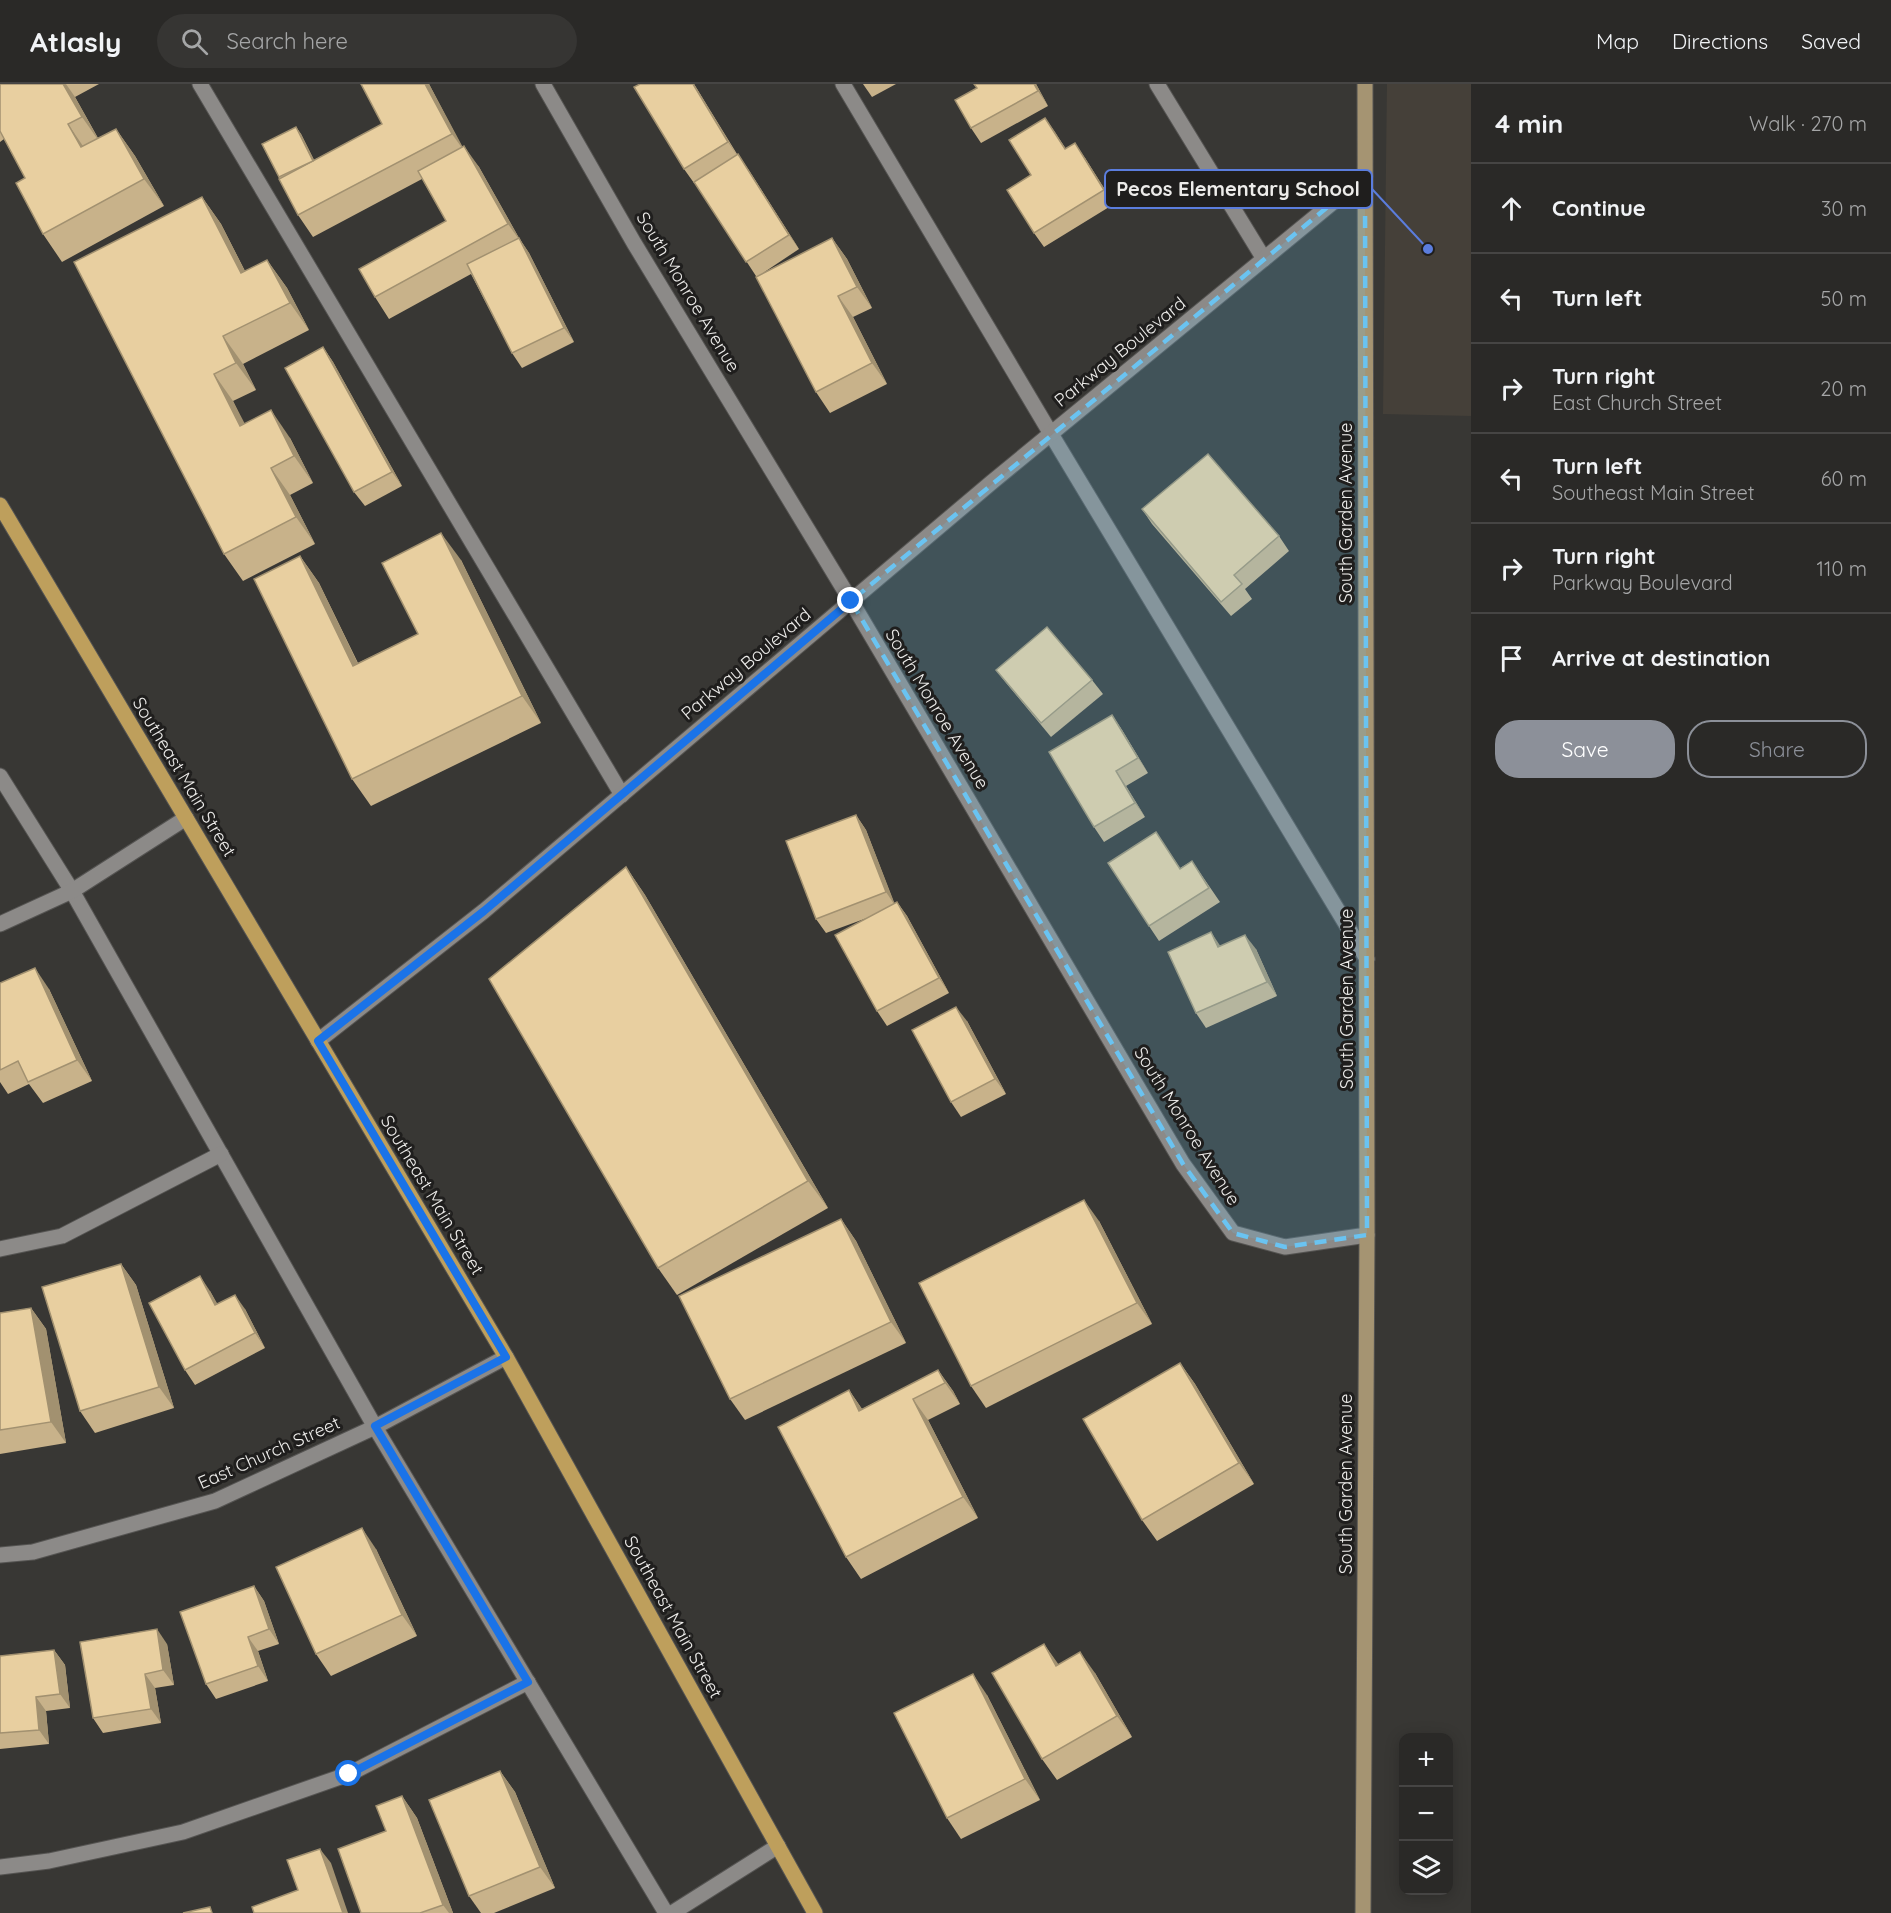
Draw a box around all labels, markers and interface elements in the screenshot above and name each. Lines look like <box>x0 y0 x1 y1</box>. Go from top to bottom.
search box <box>157 14 577 68</box>
text: Atlasly <box>30 24 121 59</box>
icon: search <box>178 25 211 58</box>
text: Search here <box>226 27 348 55</box>
text: Map <box>1596 28 1639 54</box>
text: Directions <box>1672 28 1768 54</box>
text: Saved <box>1801 28 1861 54</box>
text: 4 min <box>1495 107 1563 140</box>
text: Walk · 270 m <box>1749 111 1867 136</box>
callout: Pecos Elementary School <box>1105 170 1372 208</box>
text: Pecos Elementary School <box>1116 176 1360 201</box>
icon: ahead <box>1495 192 1528 225</box>
text: Continue <box>1552 194 1646 222</box>
text: 30 m <box>1821 196 1867 221</box>
street label: South Monroe Avenue <box>632 208 745 376</box>
icon: left <box>1495 282 1528 315</box>
text: Turn left <box>1552 284 1642 312</box>
text: 50 m <box>1821 286 1867 311</box>
street label: Parkway Boulevard <box>1049 292 1190 412</box>
text: Turn right <box>1552 362 1656 390</box>
icon: right <box>1495 372 1528 405</box>
text: 20 m <box>1820 376 1867 401</box>
text: East Church Street <box>1552 390 1722 415</box>
street label: South Garden Avenue <box>1334 423 1357 603</box>
text: Turn left <box>1552 452 1642 480</box>
icon: left <box>1495 462 1528 495</box>
text: 60 m <box>1821 466 1867 491</box>
text: Southeast Main Street <box>1552 480 1755 505</box>
text: Turn right <box>1552 542 1656 570</box>
icon: right <box>1495 552 1528 585</box>
text: 110 m <box>1817 556 1867 581</box>
text: Parkway Boulevard <box>1552 570 1733 595</box>
route end <box>837 587 863 613</box>
street label: Parkway Boulevard <box>676 603 815 725</box>
street label: South Monroe Avenue <box>881 625 994 793</box>
icon: arrive <box>1495 642 1528 675</box>
text: Arrive at destination <box>1552 644 1770 672</box>
street label: Southeast Main Street <box>128 693 241 861</box>
button: Save <box>1495 720 1675 778</box>
button: Share <box>1687 720 1867 778</box>
street label: South Garden Avenue <box>1335 909 1358 1089</box>
street label: South Monroe Avenue <box>1129 1042 1246 1209</box>
street label: Southeast Main Street <box>376 1111 489 1279</box>
street label: South Garden Avenue <box>1334 1394 1357 1574</box>
street label: East Church Street <box>194 1411 343 1494</box>
street label: Southeast Main Street <box>619 1531 728 1702</box>
map controls <box>1399 1733 1453 1895</box>
button: + <box>1399 1733 1453 1787</box>
route start <box>335 1760 361 1786</box>
button: − <box>1399 1787 1453 1841</box>
button: layers <box>1399 1841 1453 1895</box>

